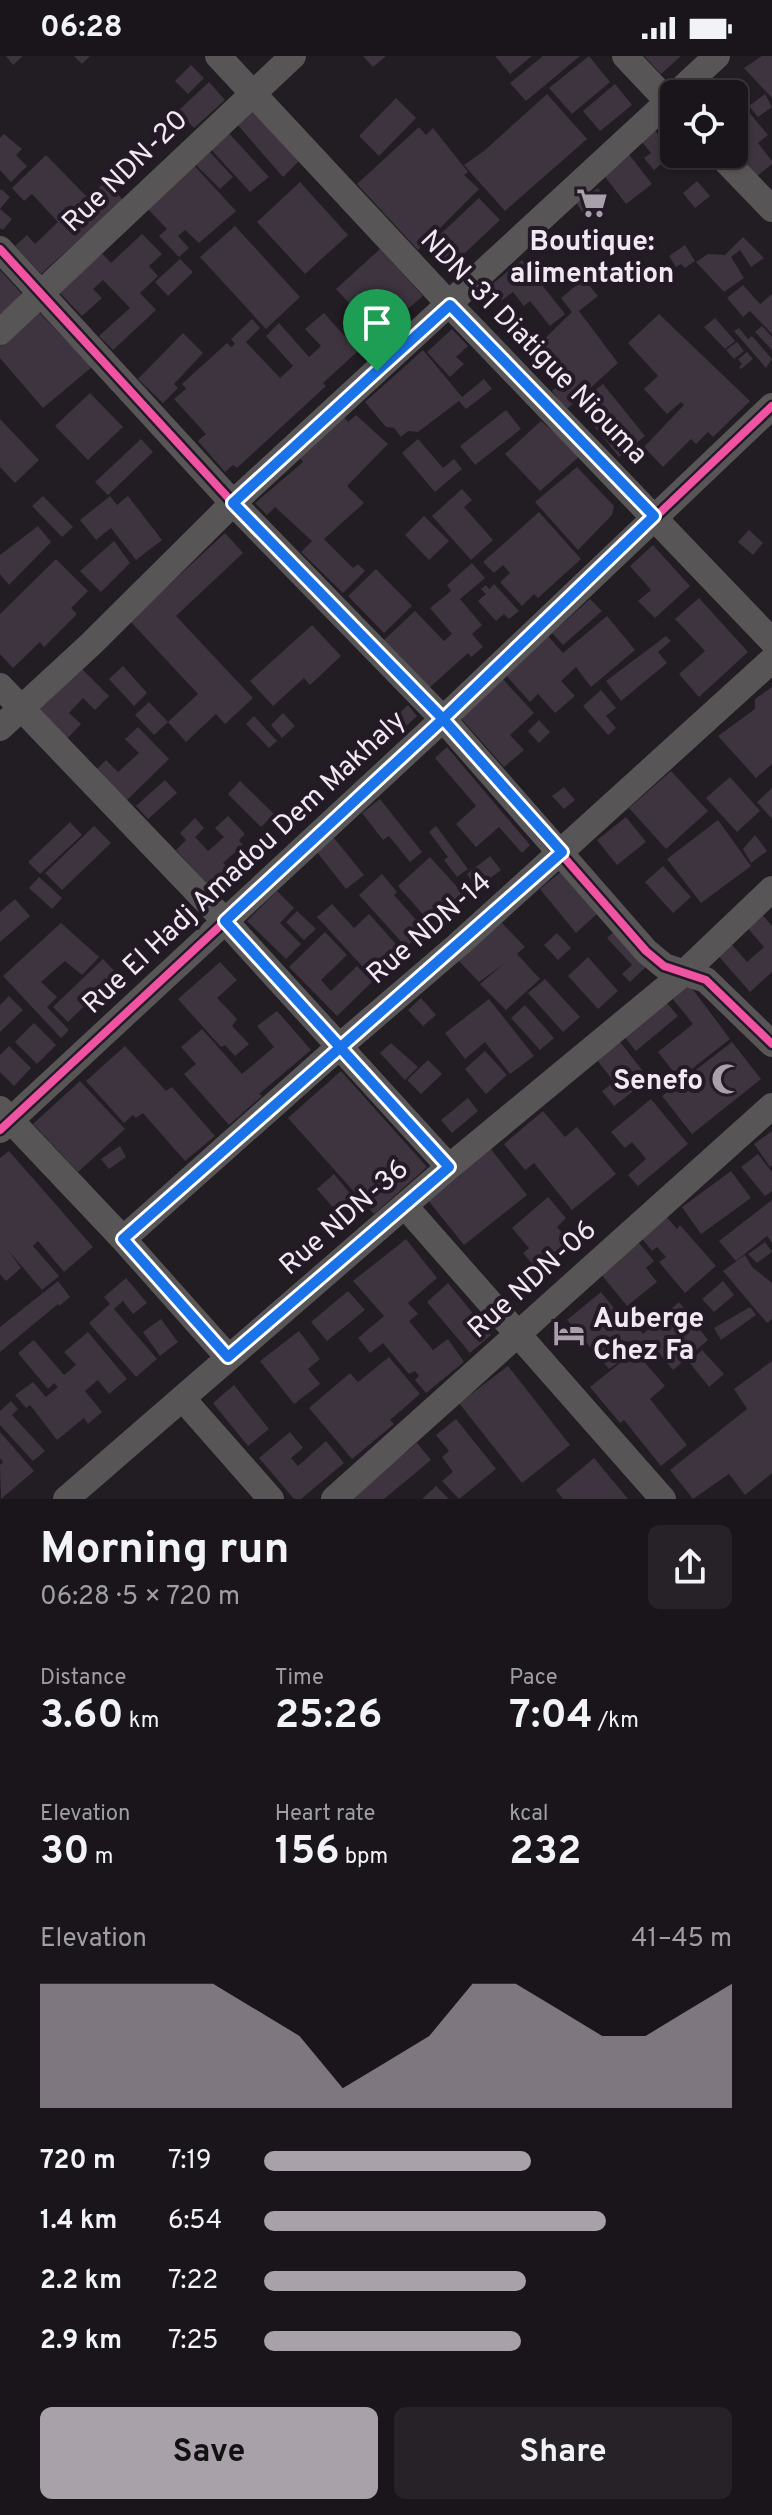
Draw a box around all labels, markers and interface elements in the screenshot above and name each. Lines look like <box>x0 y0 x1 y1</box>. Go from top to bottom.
text: 06:28 <box>40 10 123 47</box>
map controls <box>660 80 748 168</box>
button: locate <box>660 80 748 168</box>
street label: Rue NDN-20 <box>55 103 197 241</box>
supermarket icon: Boutique: alimentation <box>575 186 609 220</box>
street label: NDN-31 Diatigue Niouma <box>411 223 654 473</box>
place label: Boutique: alimentation <box>510 225 674 293</box>
pin <box>343 289 411 371</box>
icon: arrive <box>355 301 399 345</box>
street label: Rue El Hadj Amadou Dem Makhaly <box>76 704 414 1023</box>
street label: Rue NDN-14 <box>360 865 500 993</box>
mosque icon: Senefo <box>710 1062 744 1096</box>
place label: Senefo <box>613 1064 703 1100</box>
street label: Rue NDN-36 <box>273 1152 417 1284</box>
street label: Rue NDN-06 <box>461 1213 605 1348</box>
place label: Auberge Chez Fa <box>593 1302 704 1370</box>
hotel icon: Auberge Chez Fa <box>552 1316 586 1350</box>
text: Morning run <box>40 1523 290 1579</box>
button: share <box>648 1525 732 1609</box>
text: 06:28 · 5 × 720 m <box>40 1581 240 1614</box>
text: Distance <box>40 1665 126 1692</box>
text: Time <box>275 1665 324 1692</box>
text: Pace <box>509 1665 558 1692</box>
text: 3.60 <box>40 1692 124 1742</box>
text: 25:26 <box>275 1692 382 1742</box>
text: 7:04 <box>509 1692 593 1742</box>
text: km <box>124 1708 159 1735</box>
text: /km <box>593 1708 639 1735</box>
text: Elevation <box>40 1801 130 1828</box>
text: Heart rate <box>275 1801 375 1828</box>
text: kcal <box>509 1801 548 1828</box>
text: 30 <box>40 1828 90 1878</box>
text: 156 <box>275 1828 340 1878</box>
text: 232 <box>509 1828 581 1878</box>
text: m <box>90 1844 113 1871</box>
text: bpm <box>340 1844 388 1871</box>
text: Elevation <box>40 1923 147 1956</box>
text: 41–45 m <box>631 1923 732 1956</box>
text: 720 m <box>40 2145 116 2178</box>
text: 7:19 <box>168 2145 212 2178</box>
text: 1.4 km <box>40 2205 117 2238</box>
text: 6:54 <box>168 2205 222 2238</box>
text: 2.2 km <box>40 2265 122 2298</box>
text: 7:22 <box>168 2265 218 2298</box>
text: 2.9 km <box>40 2325 122 2358</box>
text: 7:25 <box>168 2325 218 2358</box>
button: Save <box>40 2407 378 2499</box>
button: Share <box>394 2407 732 2499</box>

